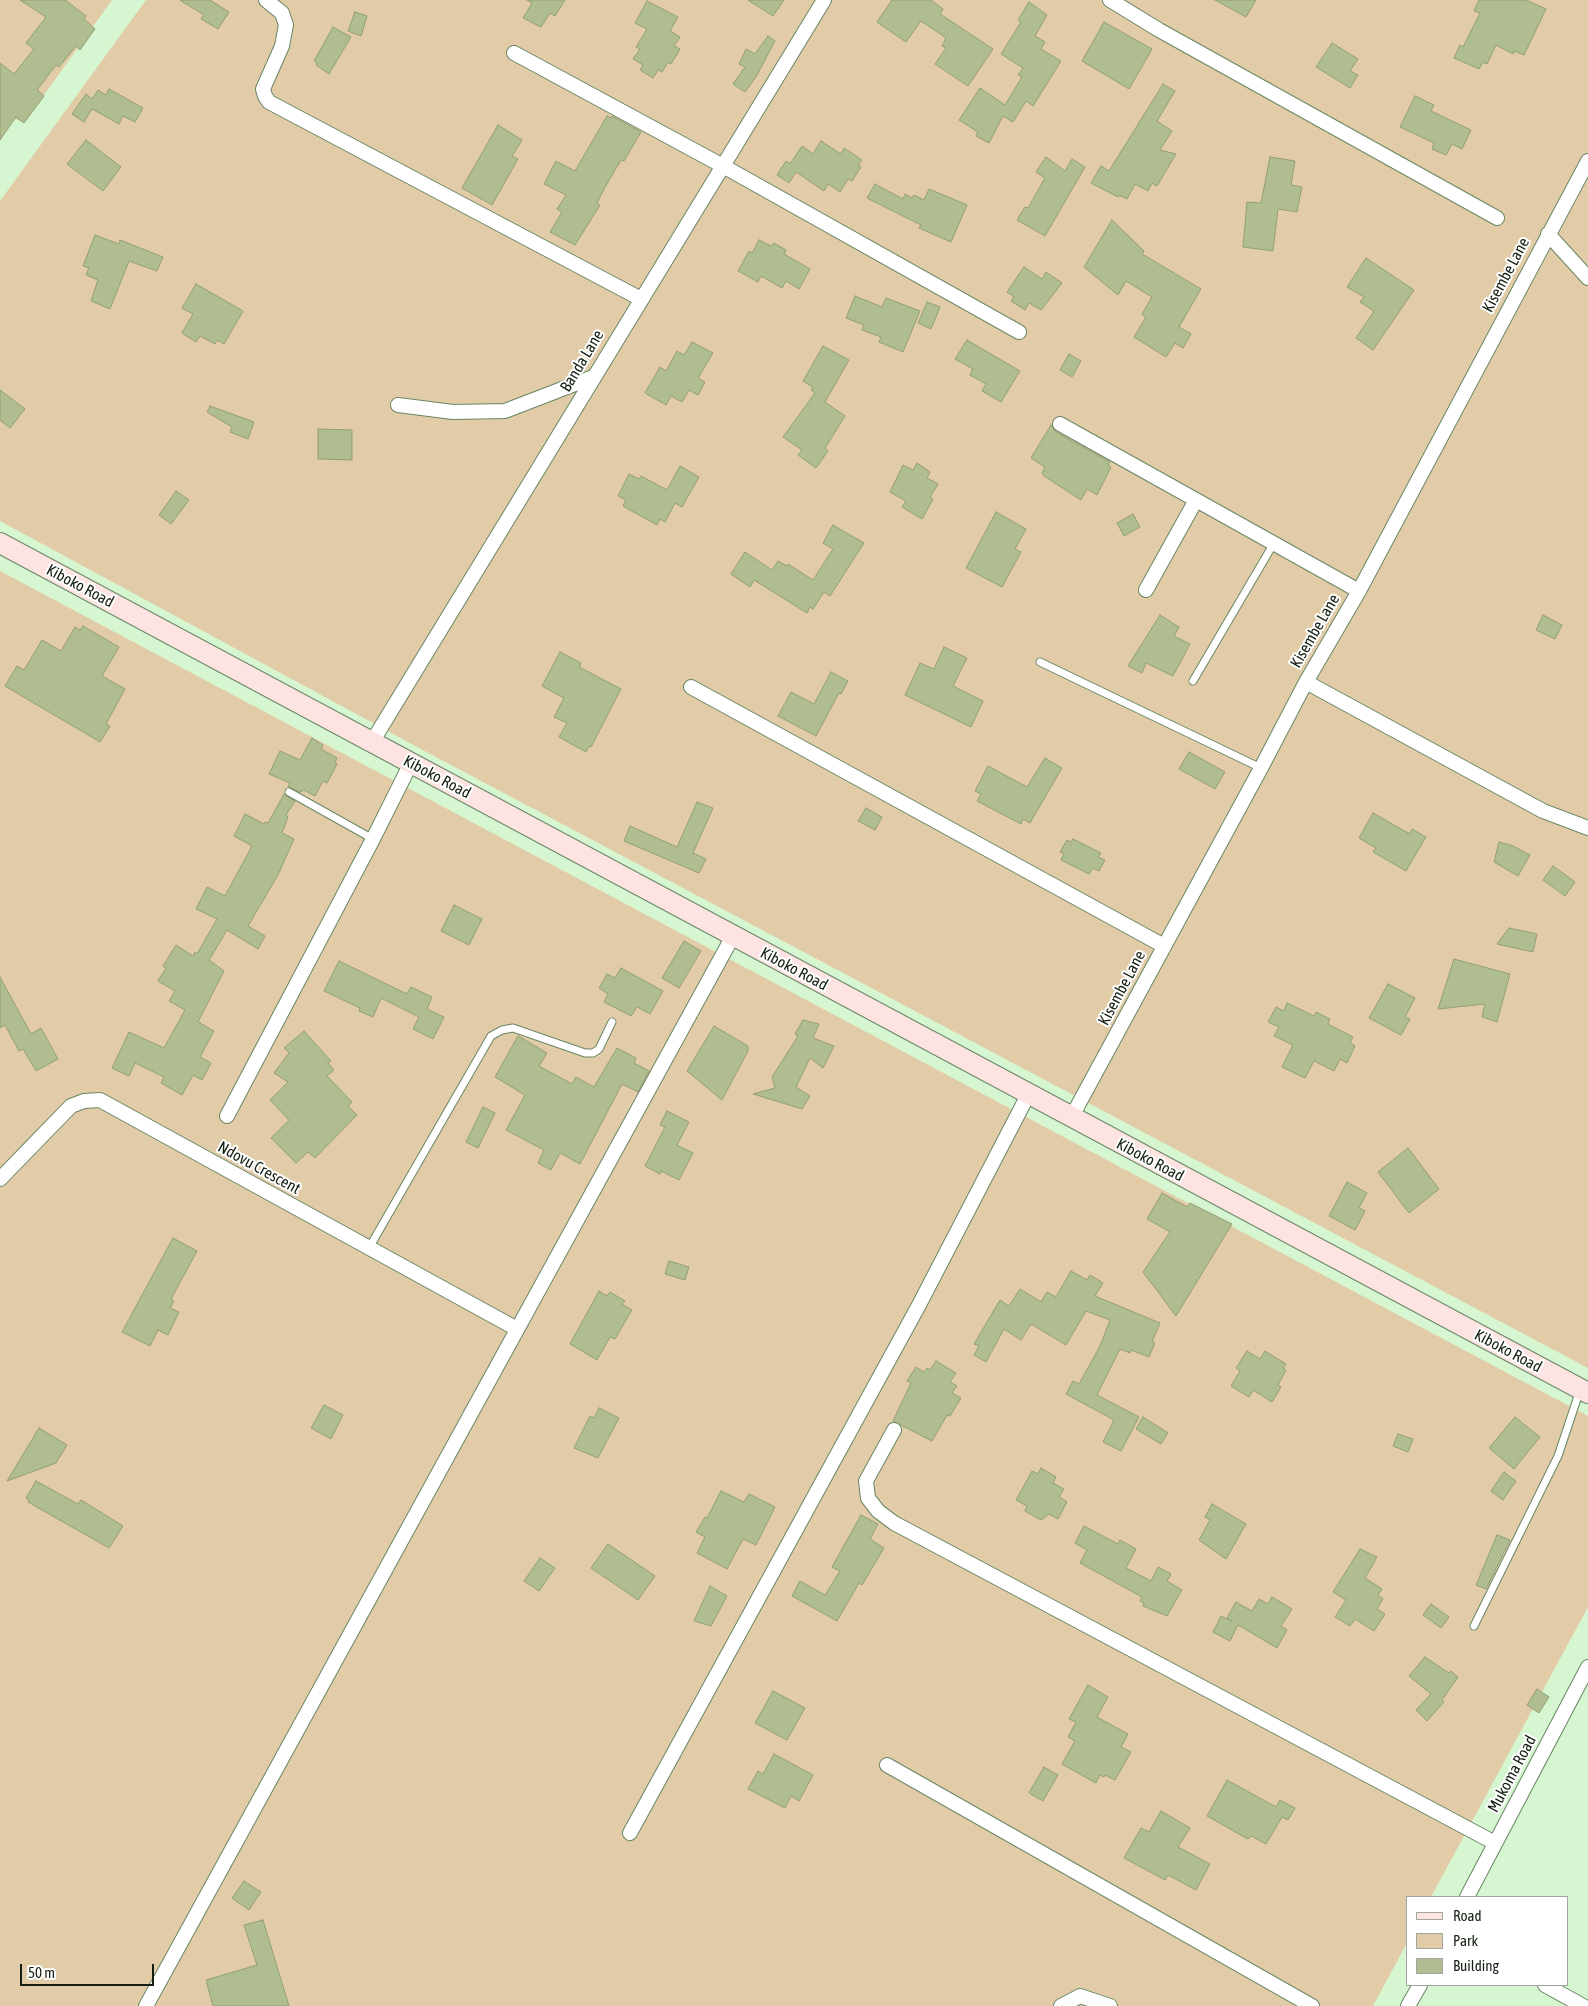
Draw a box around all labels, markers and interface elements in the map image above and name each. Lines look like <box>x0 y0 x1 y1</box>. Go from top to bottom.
street label: Kisembe Lane <box>1478 234 1534 316</box>
street label: Banda Lane <box>556 327 608 395</box>
street label: Kiboko Road <box>43 560 117 612</box>
street label: Kisembe Lane <box>1286 591 1344 671</box>
street label: Kiboko Road <box>400 751 474 803</box>
street label: Kiboko Road <box>757 943 831 995</box>
street label: Kisembe Lane <box>1094 947 1150 1029</box>
street label: Kiboko Road <box>1113 1134 1187 1186</box>
street label: Ndovu Crescent <box>214 1137 304 1199</box>
street label: Kiboko Road <box>1471 1325 1545 1377</box>
street label: Mukoma Road <box>1484 1732 1540 1816</box>
legend <box>1406 1896 1568 1986</box>
text: Road <box>1453 1907 1482 1924</box>
text: Park <box>1453 1932 1478 1949</box>
scale bar <box>22 1954 156 1986</box>
text: Building <box>1453 1957 1499 1974</box>
text: 50 m <box>28 1964 55 1981</box>

